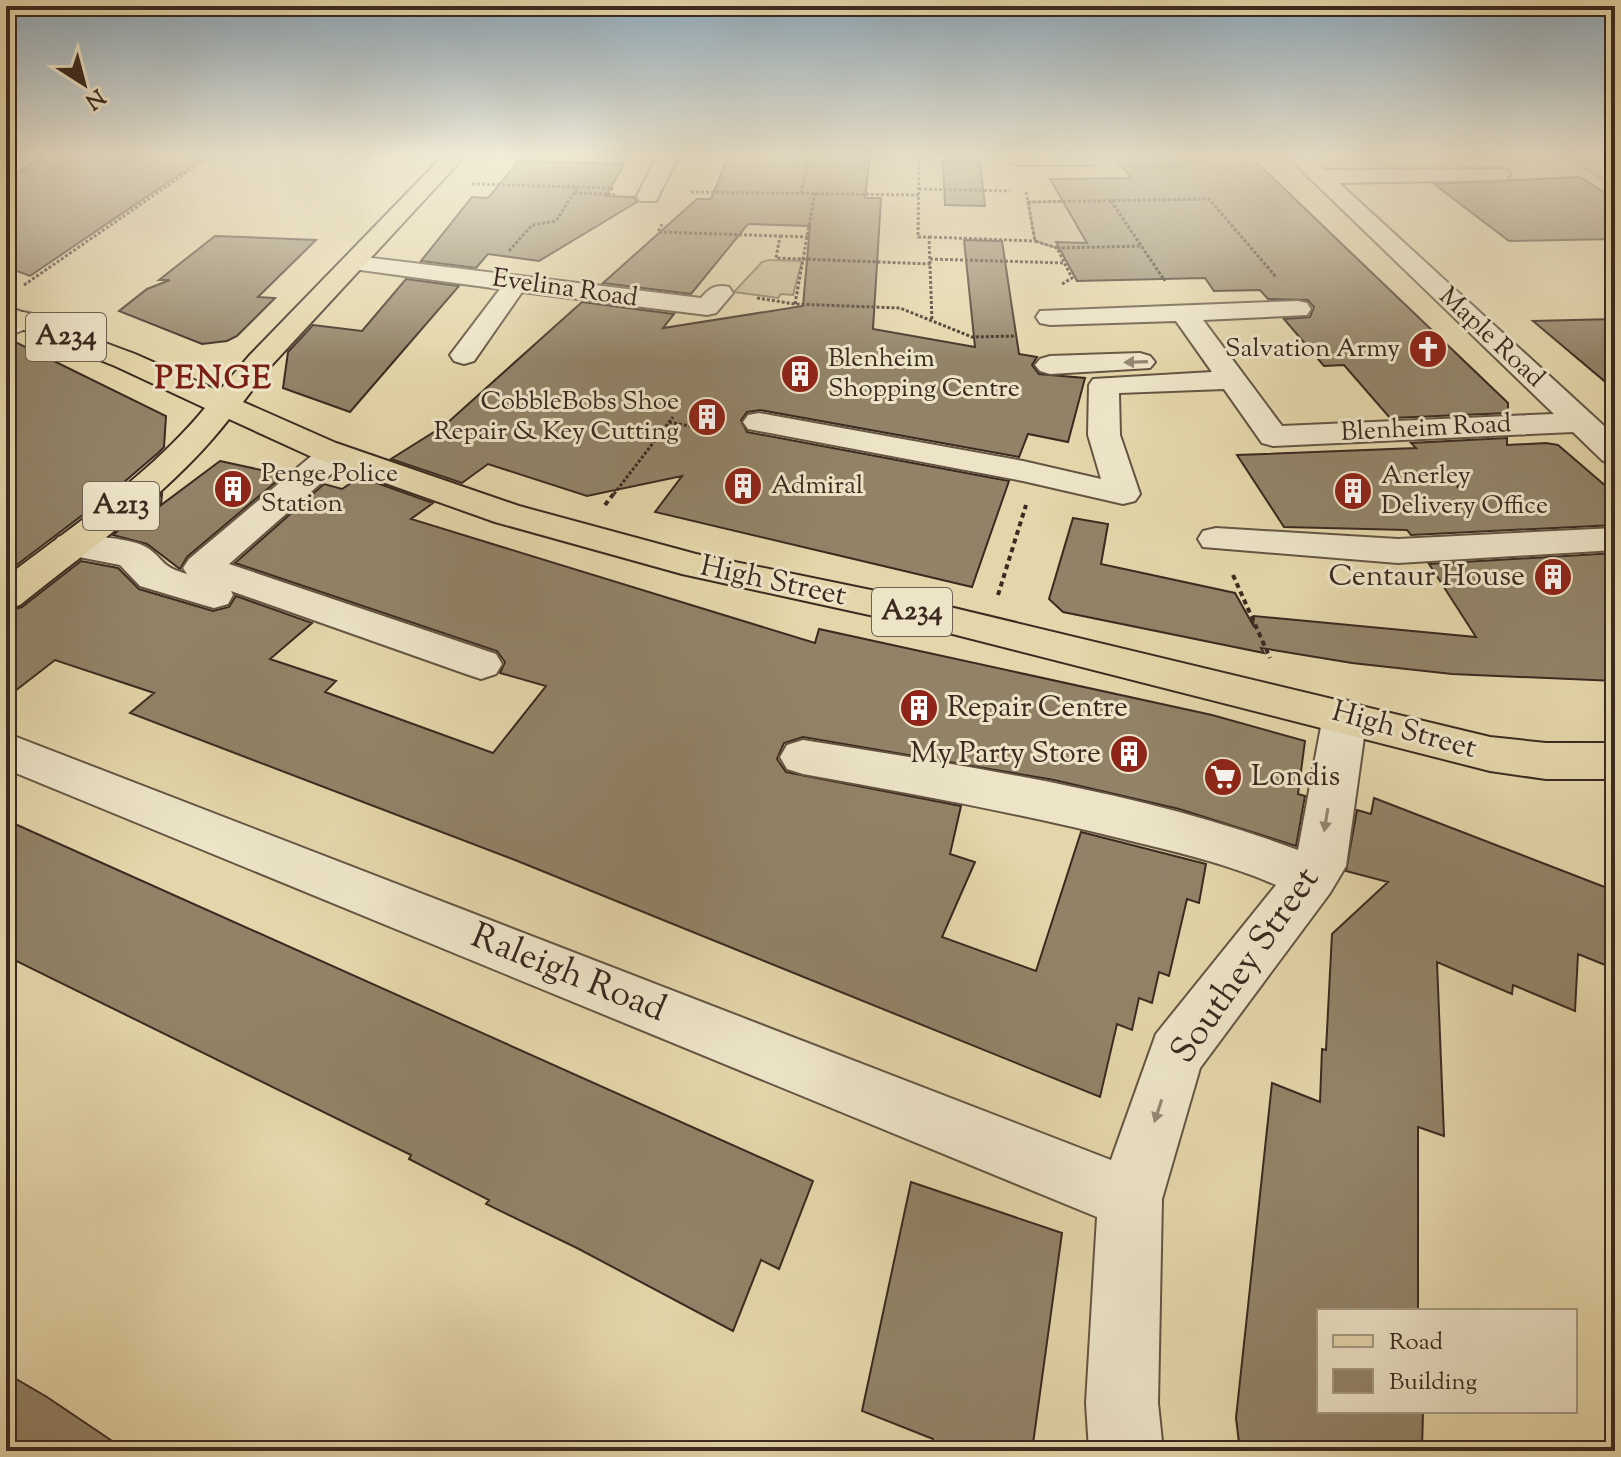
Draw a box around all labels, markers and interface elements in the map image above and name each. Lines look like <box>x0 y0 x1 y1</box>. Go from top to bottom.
north arrow <box>44 44 124 124</box>
text: N <box>77 80 111 116</box>
street label: Evelina Road <box>490 260 640 318</box>
street label: Maple Road <box>1430 279 1552 397</box>
road number: A234 <box>26 313 106 361</box>
church icon: Salvation Army <box>1407 328 1449 370</box>
place label: Salvation Army <box>1225 331 1400 368</box>
place label: Blenheim Shopping Centre <box>828 341 1020 408</box>
building icon: Blenheim Shopping Centre <box>779 353 821 395</box>
one-way arrow <box>1123 355 1148 368</box>
district label: PENGE <box>155 357 273 403</box>
place label: CobbleBobs Shoe Repair & Key Cutting <box>434 384 679 451</box>
building icon: CobbleBobs Shoe Repair & Key Cutting <box>686 396 728 438</box>
street label: Blenheim Road <box>1340 406 1513 452</box>
place label: Penge Police Station <box>261 456 398 523</box>
place label: Anerley Delivery Office <box>1381 458 1548 525</box>
building icon: Admiral <box>722 465 764 507</box>
building icon: Penge Police Station <box>212 468 254 510</box>
place label: Admiral <box>771 468 863 505</box>
building icon: Anerley Delivery Office <box>1332 470 1374 512</box>
road number: A213 <box>83 482 159 530</box>
street label: High Street <box>696 546 850 618</box>
place label: Centaur House <box>1328 556 1525 599</box>
building icon: Centaur House <box>1532 556 1574 598</box>
road number: A234 <box>872 588 952 636</box>
building icon: Repair Centre <box>898 687 940 729</box>
place label: Repair Centre <box>947 687 1128 730</box>
street label: High Street <box>1327 691 1481 771</box>
place label: My Party Store <box>910 733 1101 776</box>
building icon: My Party Store <box>1108 733 1150 775</box>
supermarket icon: Londis <box>1202 756 1244 798</box>
place label: Londis <box>1251 756 1340 799</box>
one-way arrow <box>1320 808 1332 833</box>
street label: Southey Street <box>1159 857 1333 1075</box>
street label: Raleigh Road <box>463 911 673 1037</box>
one-way arrow <box>1151 1100 1164 1124</box>
legend <box>1317 1309 1577 1413</box>
text: Road <box>1389 1326 1443 1360</box>
text: Building <box>1389 1366 1478 1400</box>

